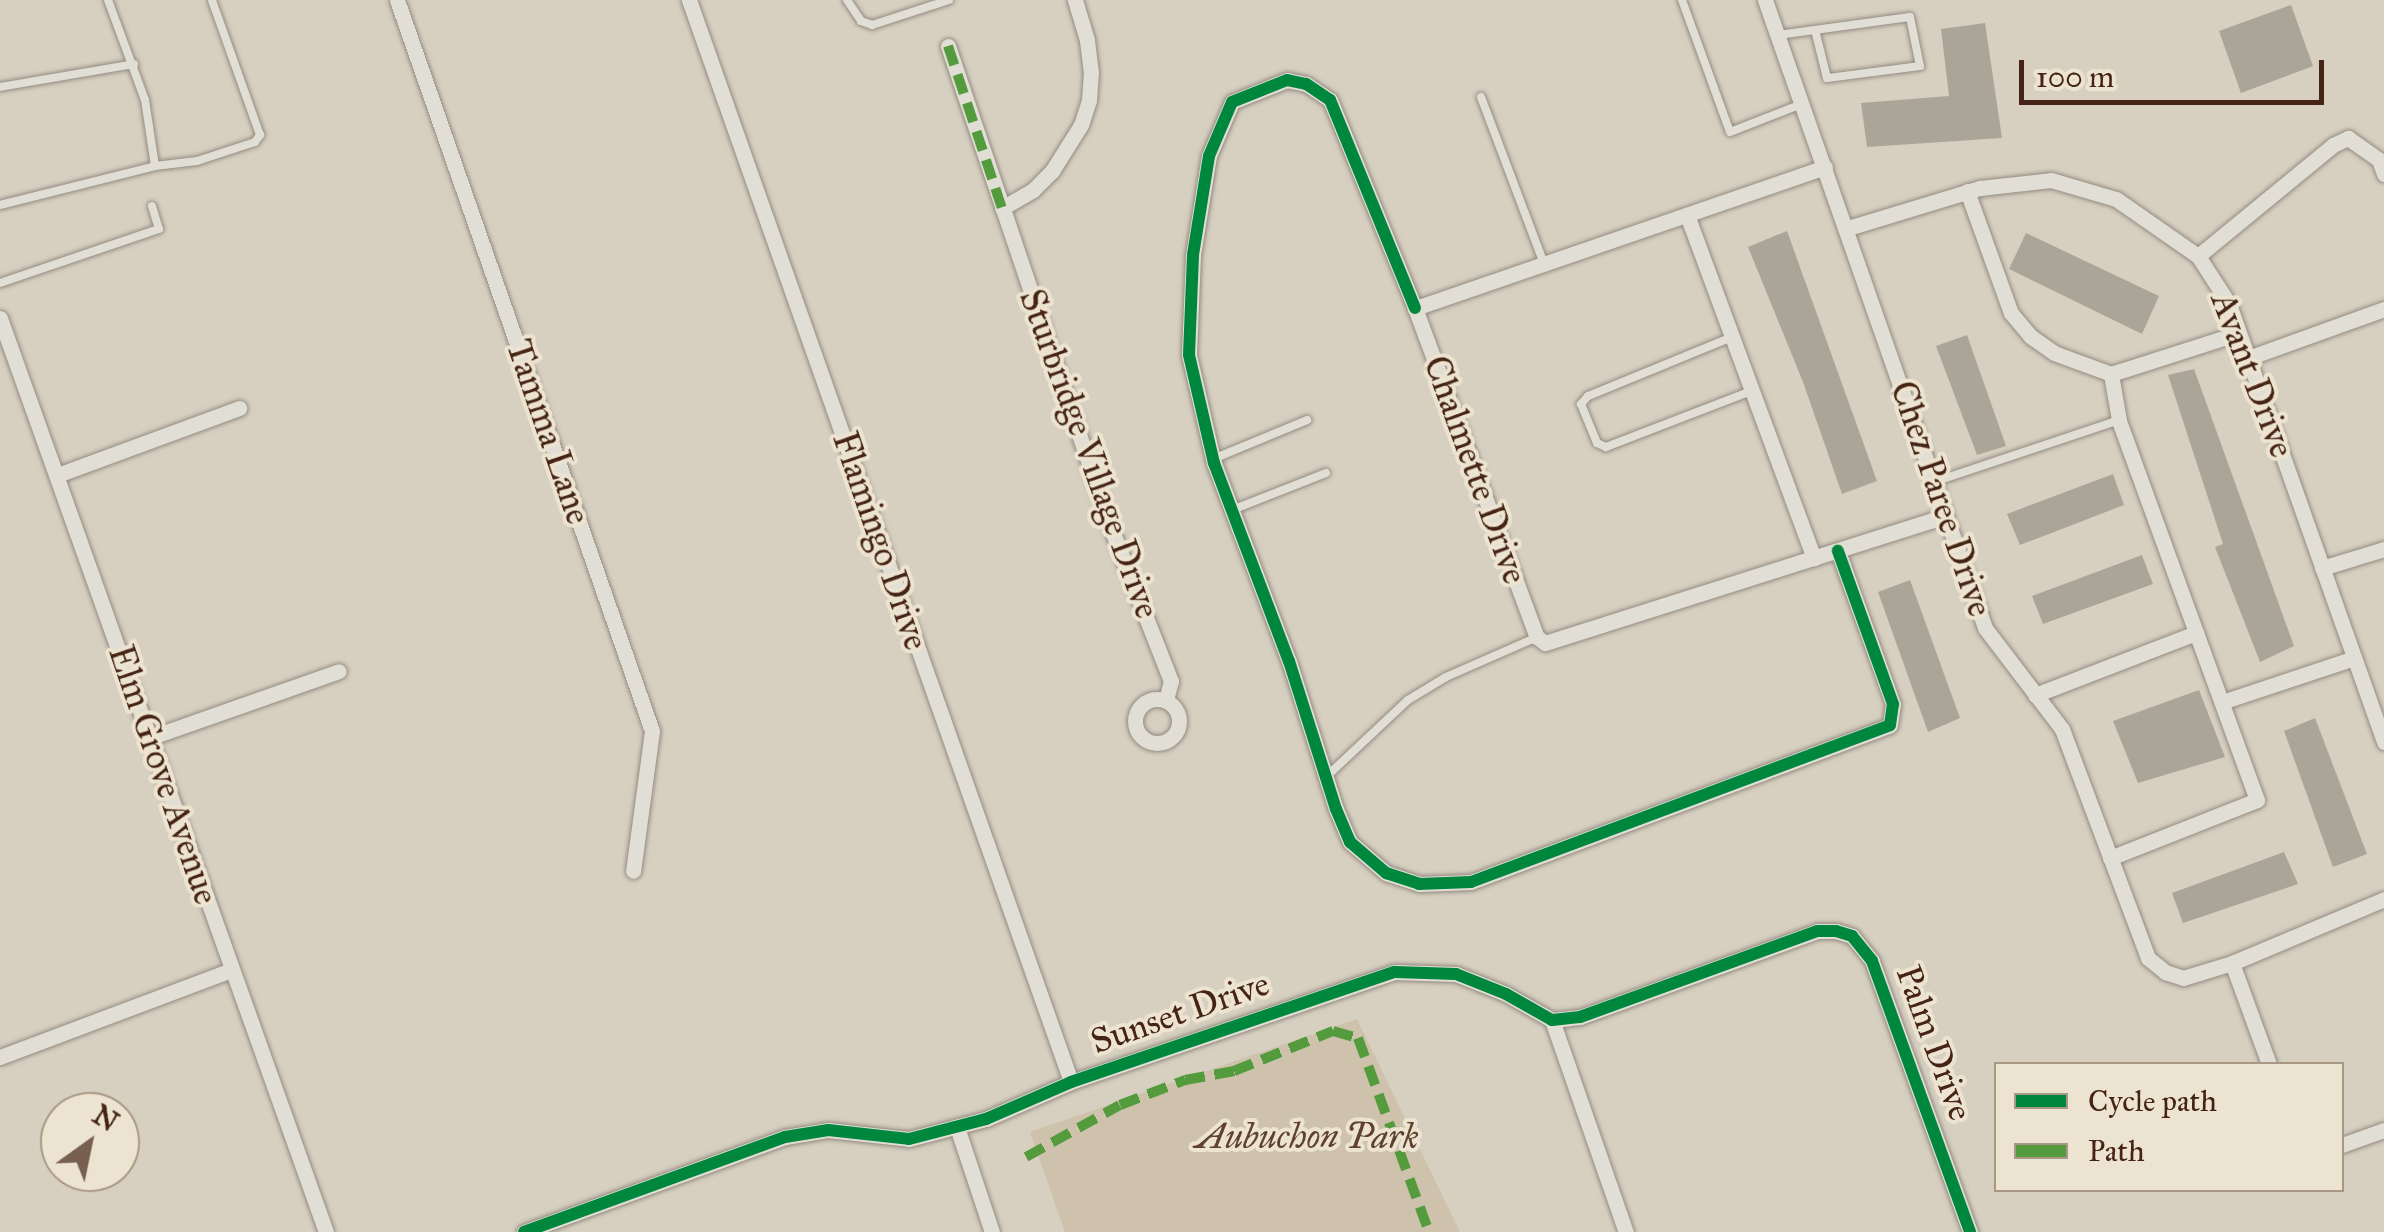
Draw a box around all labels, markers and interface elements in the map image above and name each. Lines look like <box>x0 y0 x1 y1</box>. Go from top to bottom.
scale bar <box>2024 40 2329 102</box>
text: 100 m <box>2036 59 2114 95</box>
street label: Sturbridge Village Drive <box>1010 284 1168 624</box>
street label: Avant Drive <box>2201 287 2303 463</box>
street label: Tamma Lane <box>497 334 599 530</box>
street label: Chalmette Drive <box>1414 350 1536 590</box>
street label: Chez Paree Drive <box>1881 376 2001 622</box>
street label: Flamingo Drive <box>823 426 937 656</box>
street label: Elm Grove Avenue <box>99 640 227 910</box>
street label: Palm Drive <box>1887 960 1981 1126</box>
street label: Sunset Drive <box>1085 963 1275 1063</box>
legend <box>1994 1062 2344 1192</box>
text: Cycle path <box>2088 1083 2217 1119</box>
north arrow <box>40 1092 140 1192</box>
text: N <box>86 1097 125 1139</box>
park label: Aubuchon Park <box>1195 1116 1419 1158</box>
text: Path <box>2088 1133 2145 1169</box>

